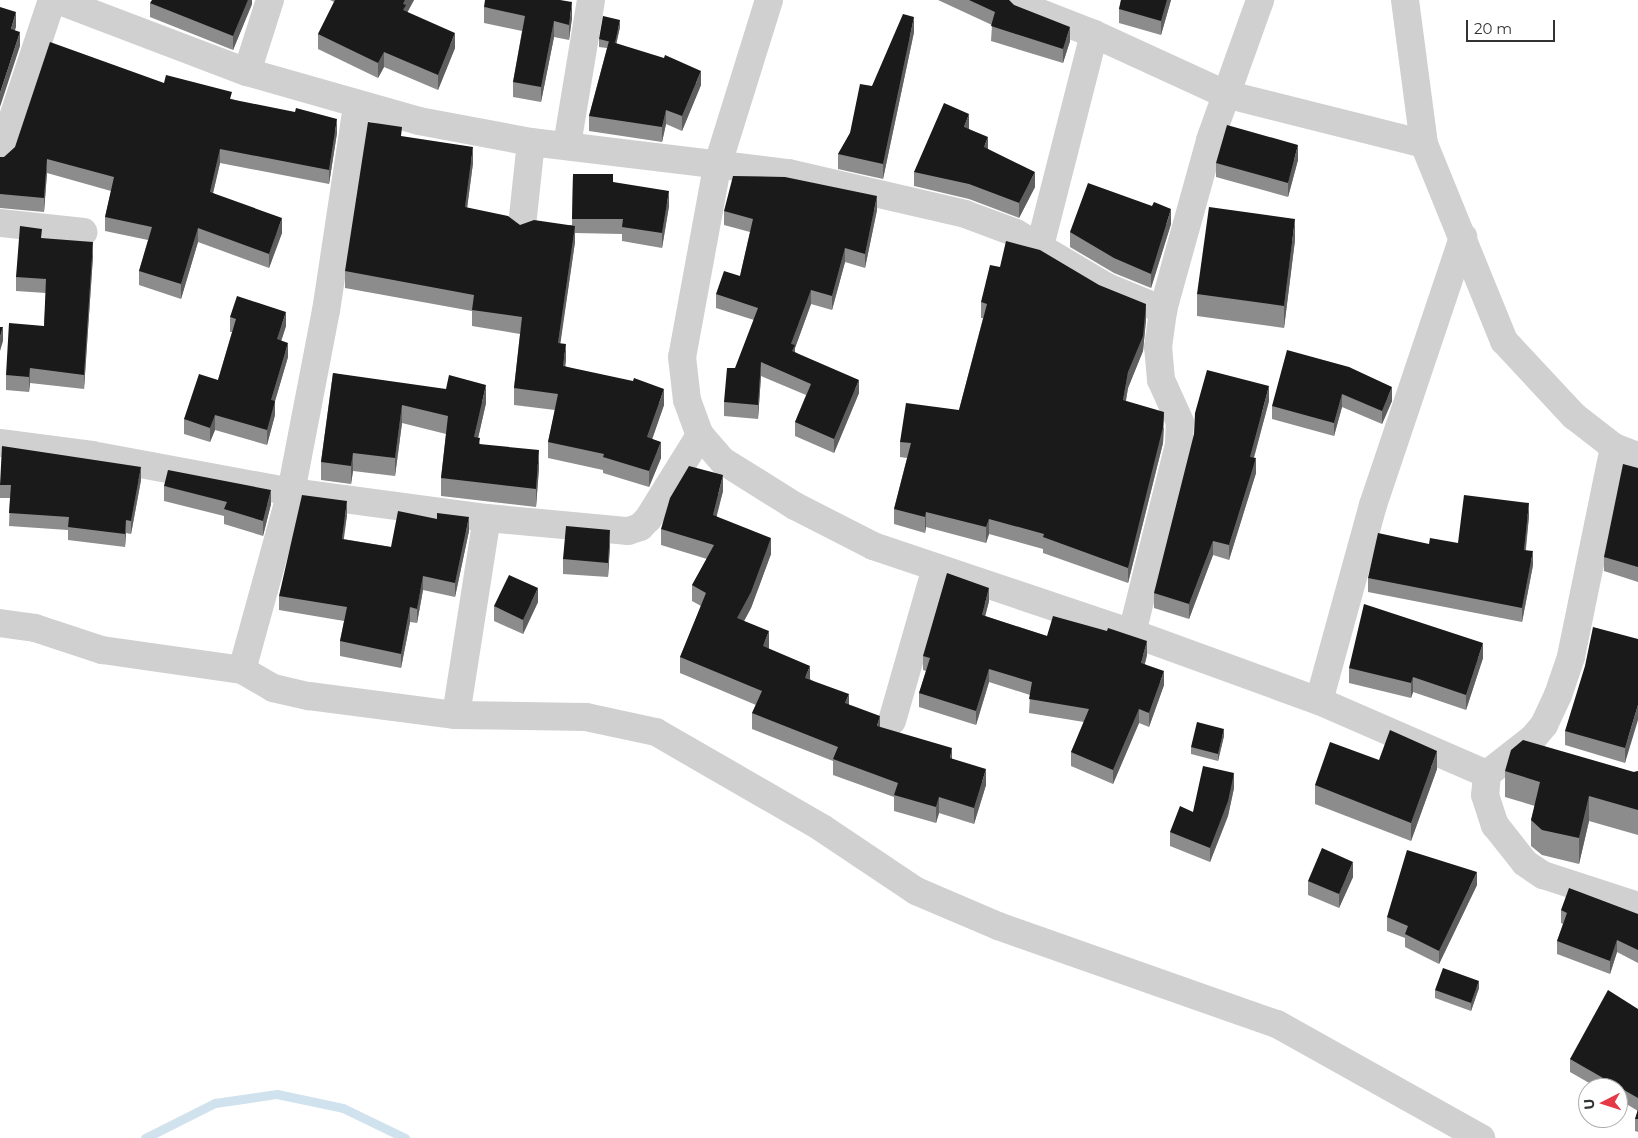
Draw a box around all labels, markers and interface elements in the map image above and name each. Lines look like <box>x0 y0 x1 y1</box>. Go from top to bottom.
scale bar <box>1468 10 1557 42</box>
text: 20 m <box>1474 19 1512 38</box>
north arrow <box>1578 1078 1628 1128</box>
text: U <box>1580 1098 1599 1111</box>

